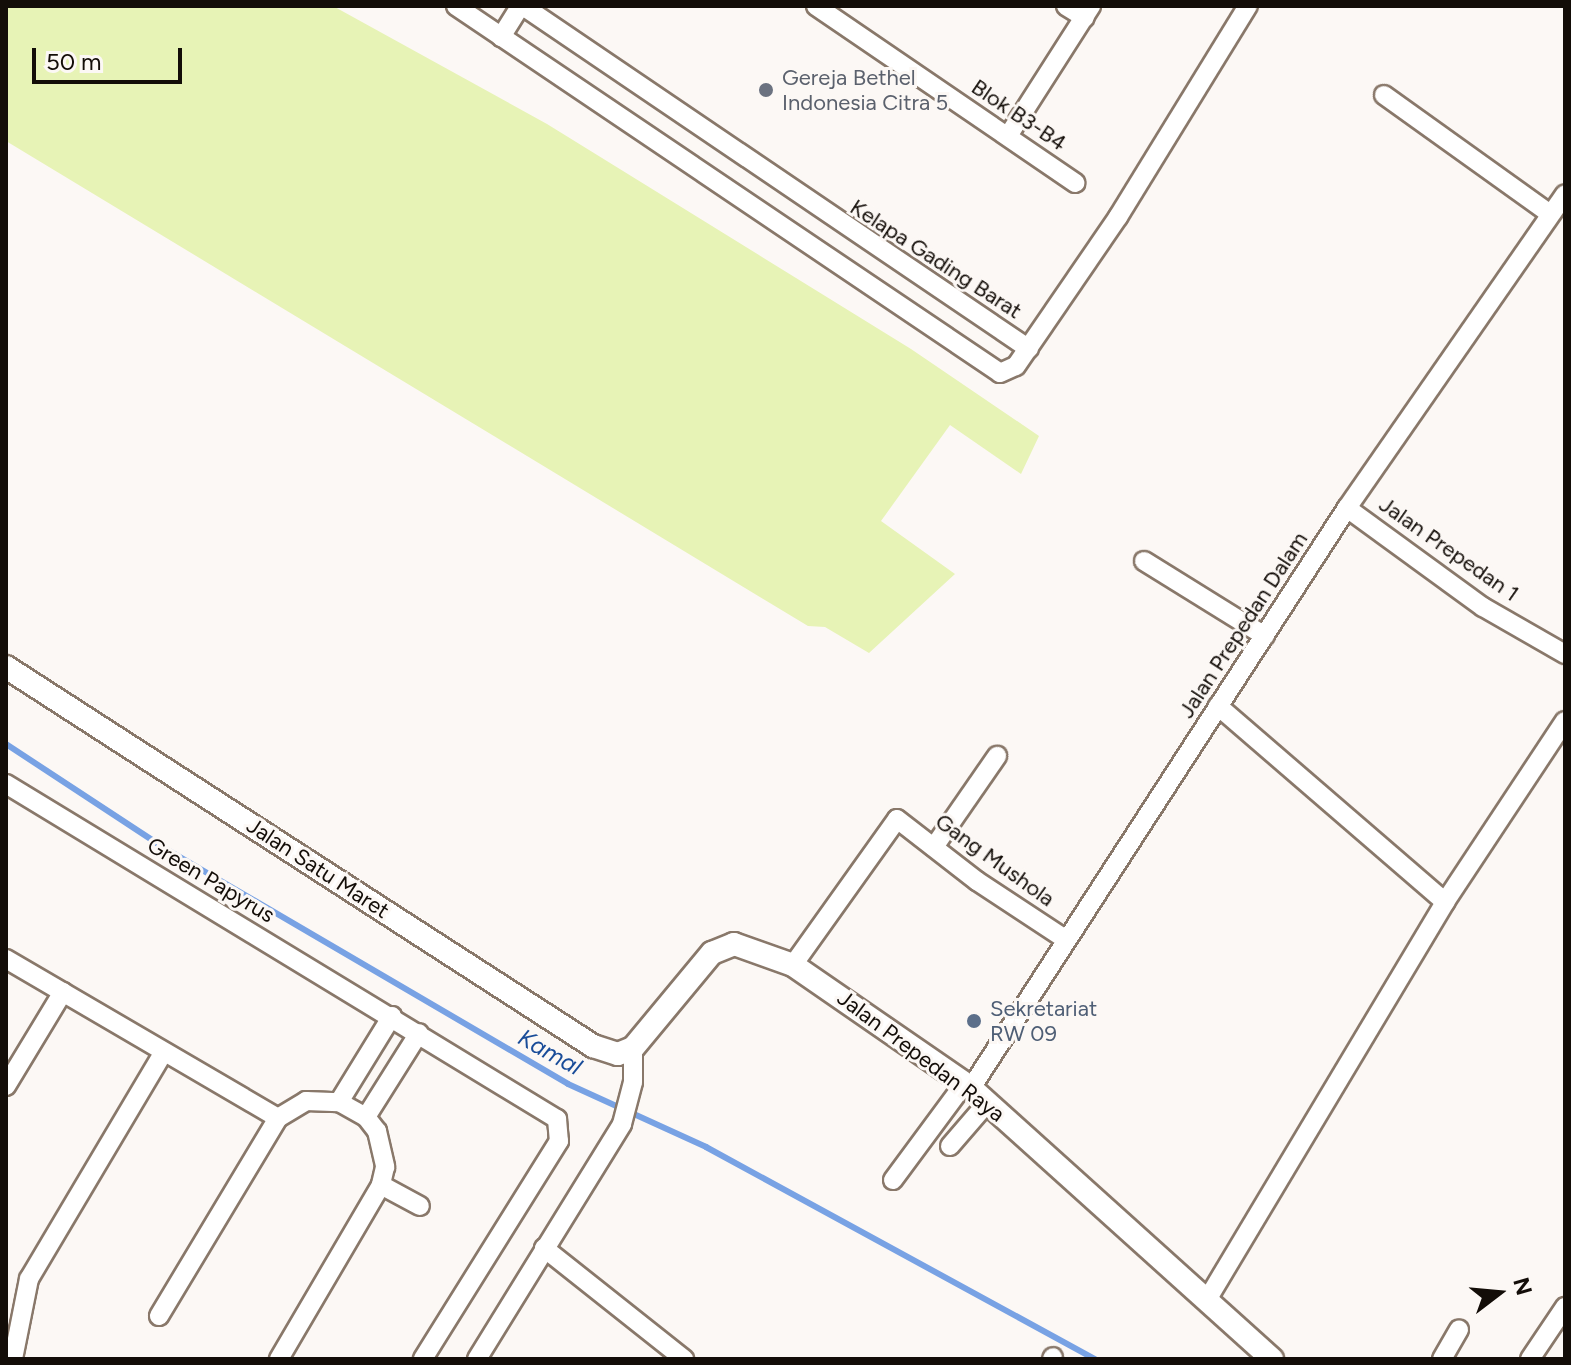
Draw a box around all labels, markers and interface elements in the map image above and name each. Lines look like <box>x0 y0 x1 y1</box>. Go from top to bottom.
scale bar <box>36 32 186 82</box>
text: 50 m <box>46 47 102 76</box>
place label: Gereja Bethel Indonesia Citra 5 <box>782 64 948 116</box>
street label: Blok B3-B4 <box>967 74 1071 156</box>
marker: Gereja Bethel Indonesia Citra 5 <box>757 81 775 99</box>
street label: Kelapa Gading Barat <box>845 194 1027 324</box>
street label: Jalan Prepedan 1 <box>1374 491 1524 607</box>
street label: Jalan Prepedan Dalam <box>1173 527 1313 723</box>
street label: Gang Mushola <box>930 808 1060 912</box>
street label: Jalan Satu Maret <box>242 812 394 924</box>
street label: Green Papyrus <box>143 832 279 928</box>
street label: Jalan Prepedan Raya <box>832 984 1010 1128</box>
place label: Sekretariat RW 09 <box>990 995 1097 1046</box>
marker: Sekretariat RW 09 <box>965 1012 983 1030</box>
water label: Kamal <box>513 1023 587 1081</box>
north arrow <box>1459 1253 1539 1333</box>
text: N <box>1507 1274 1538 1298</box>

